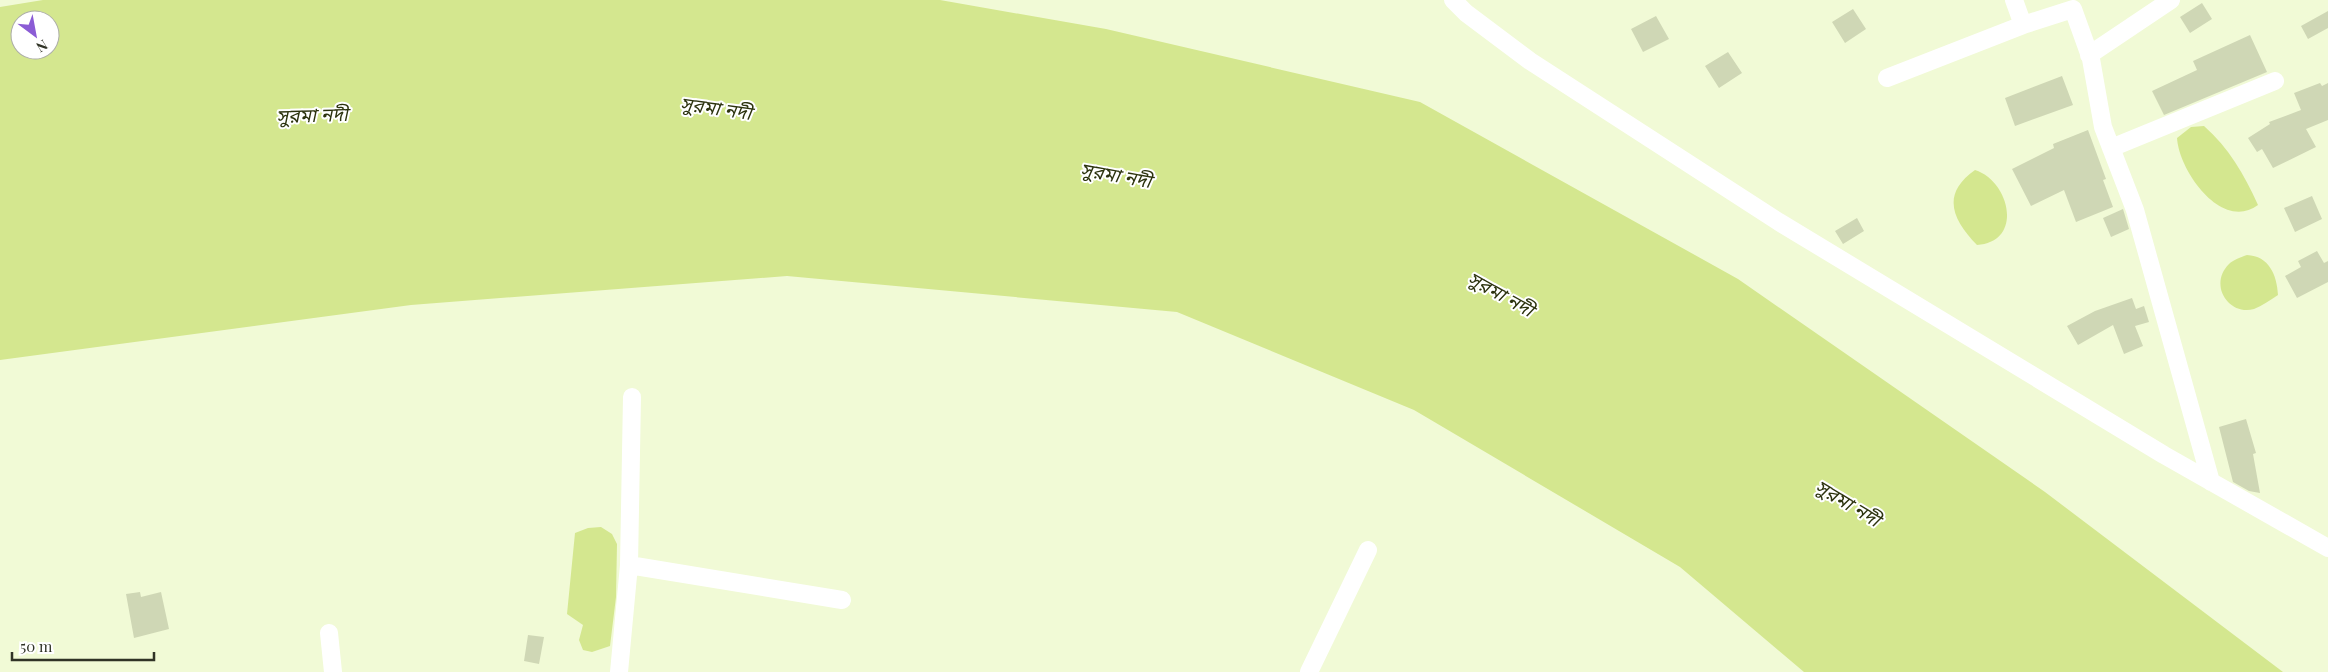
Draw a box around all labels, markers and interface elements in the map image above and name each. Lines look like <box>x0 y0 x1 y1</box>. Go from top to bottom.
north arrow <box>10 10 60 60</box>
text: N <box>33 36 51 57</box>
water label: সুরমা নদী <box>679 89 757 125</box>
water label: সুরমা নদী <box>276 100 352 128</box>
water label: সুরমা নদী <box>1079 155 1158 194</box>
water label: সুরমা নদী <box>1464 264 1543 324</box>
water label: সুরমা নদী <box>1811 473 1889 534</box>
scale bar <box>12 630 155 662</box>
text: 50 m <box>20 636 53 656</box>

